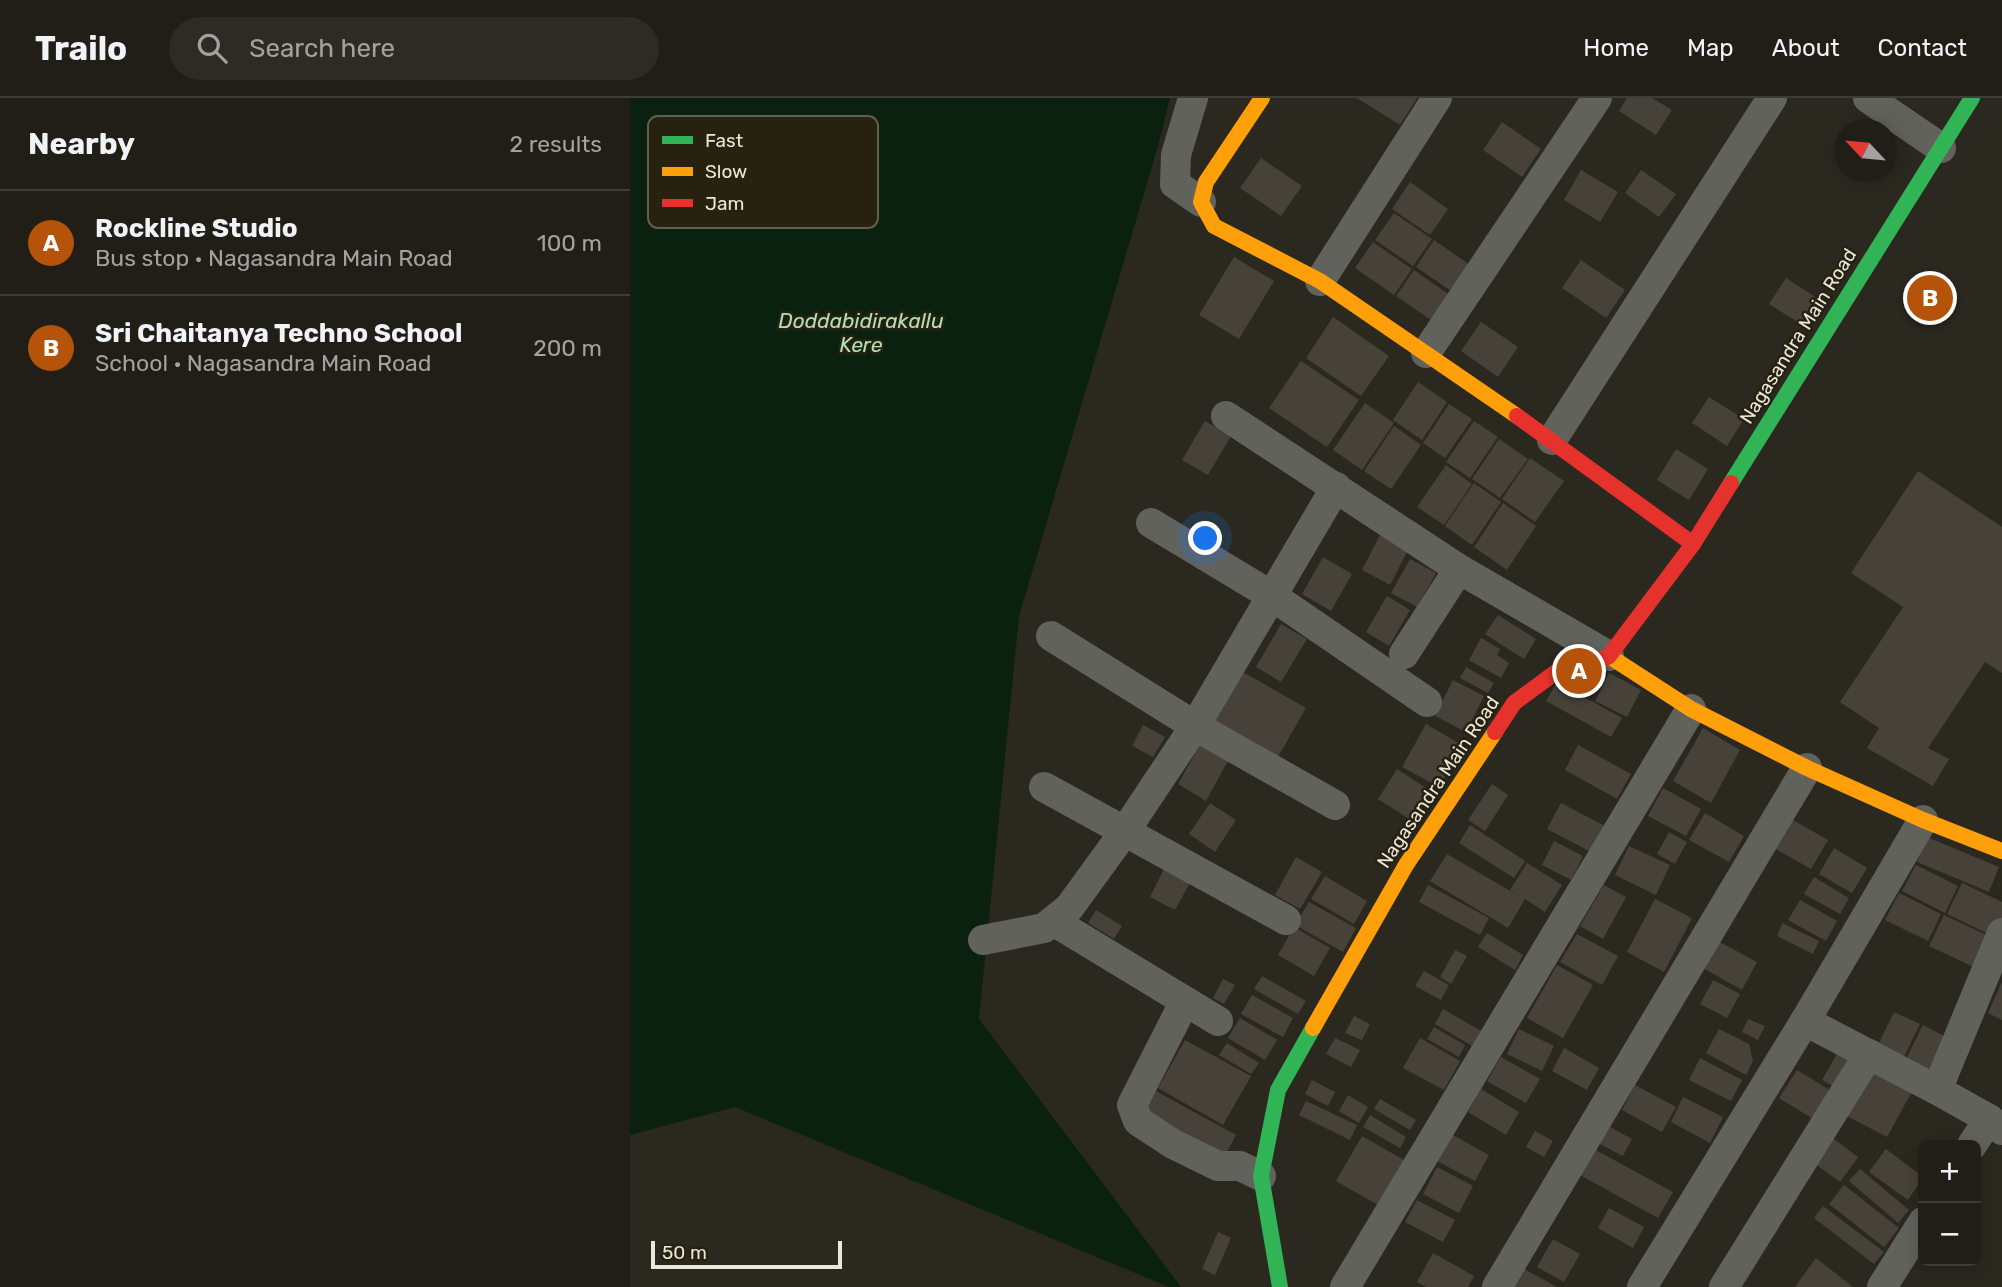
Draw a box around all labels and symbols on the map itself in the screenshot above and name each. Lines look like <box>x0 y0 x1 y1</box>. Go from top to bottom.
legend <box>648 116 878 228</box>
north arrow <box>1834 119 1897 182</box>
text: Fast <box>705 129 744 152</box>
text: Slow <box>705 160 747 183</box>
text: Jam <box>705 192 744 215</box>
street label: Nagasandra Main Road <box>1735 244 1861 428</box>
pin: B <box>1907 272 1953 324</box>
water label: Doddabidirakallu Kere <box>778 308 944 357</box>
your location <box>1188 521 1222 555</box>
pin: A <box>1556 645 1602 697</box>
street label: Nagasandra Main Road <box>1372 692 1504 872</box>
scale bar <box>651 1238 842 1270</box>

